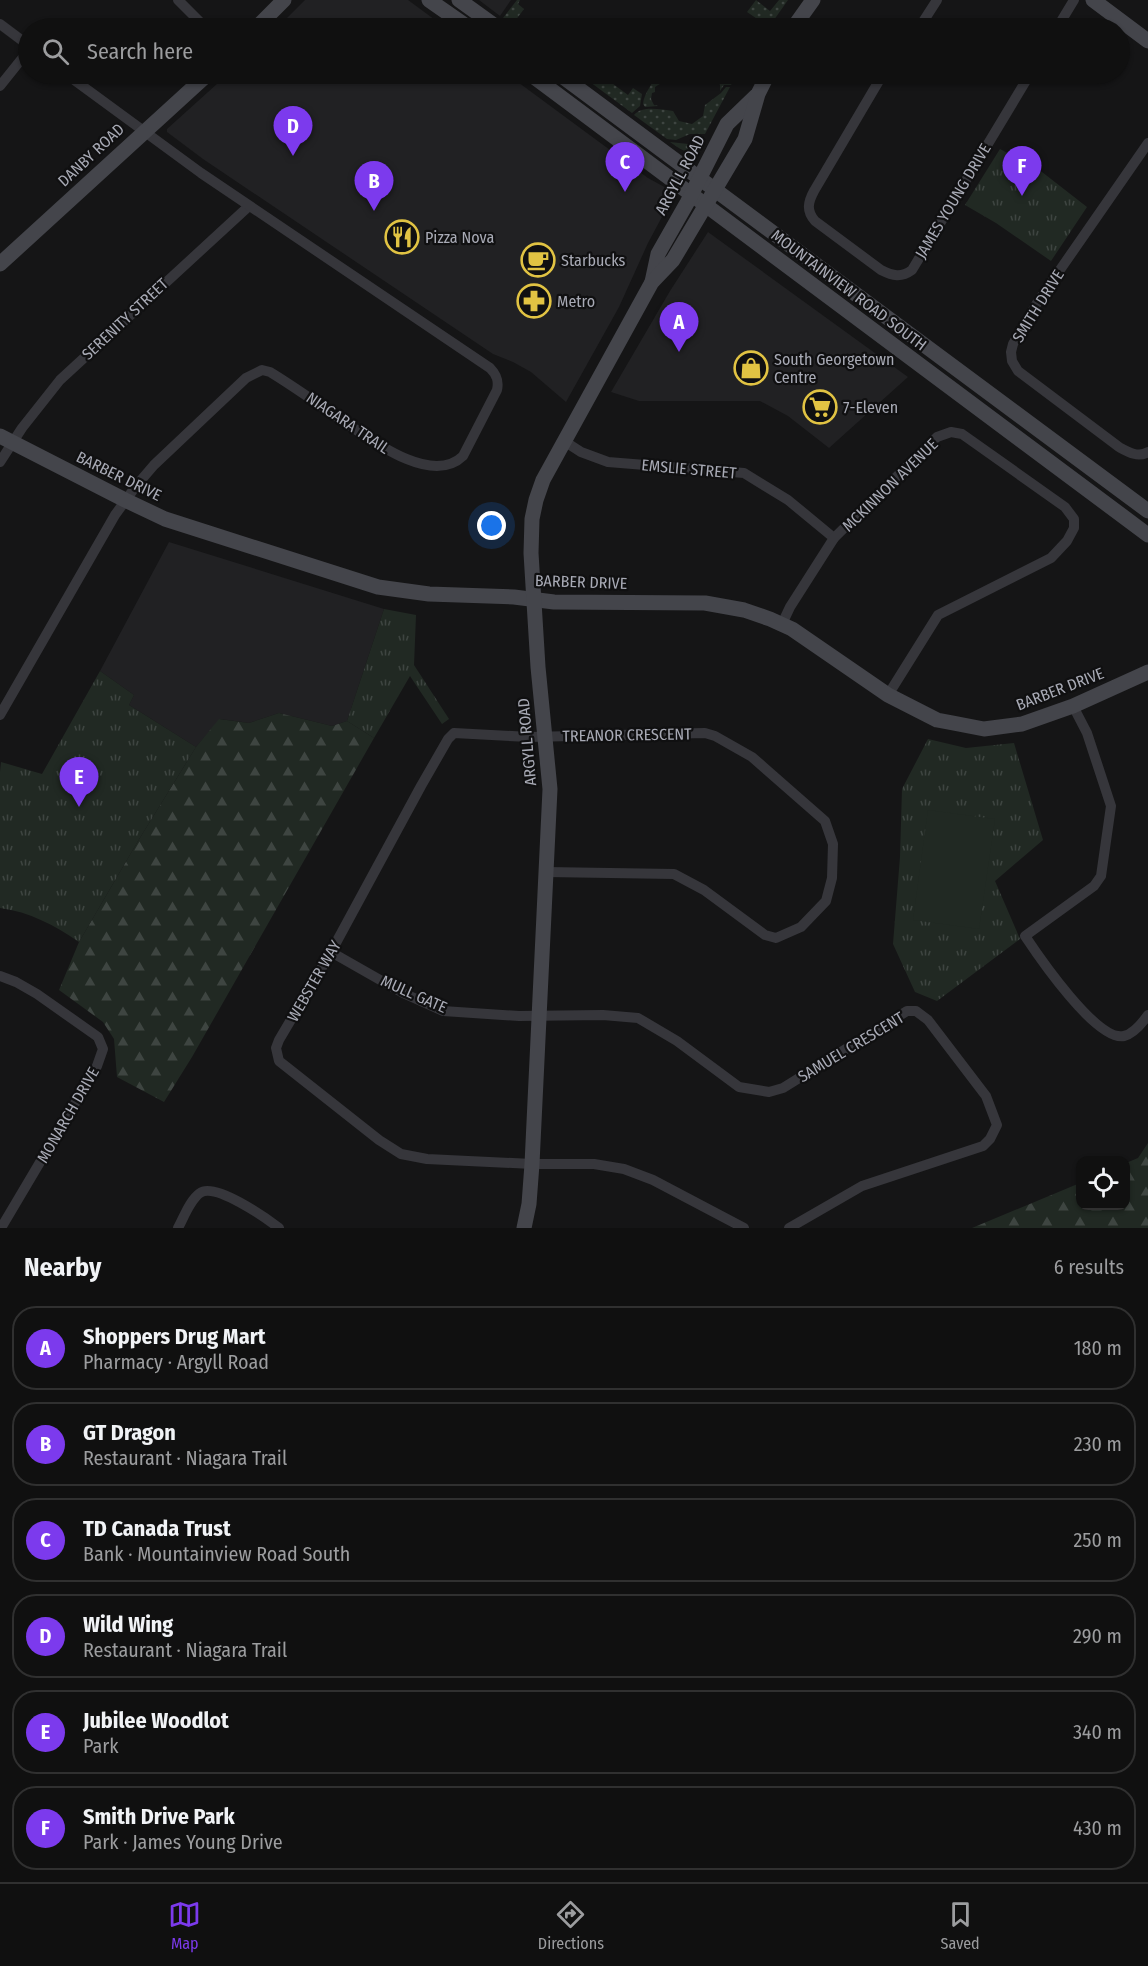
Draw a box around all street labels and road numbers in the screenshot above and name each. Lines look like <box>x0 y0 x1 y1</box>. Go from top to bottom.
street label: DANBY ROAD <box>54 120 128 190</box>
street label: ARGYLL ROAD <box>651 132 709 218</box>
street label: JAMES YOUNG DRIVE <box>911 140 995 262</box>
street label: MOUNTAINVIEW ROAD SOUTH <box>768 225 930 355</box>
street label: SMITH DRIVE <box>1008 266 1068 346</box>
street label: SERENITY STREET <box>78 274 172 364</box>
street label: NIAGARA TRAIL <box>303 388 393 458</box>
street label: MCKINNON AVENUE <box>838 435 942 535</box>
street label: BARBER DRIVE <box>73 447 165 505</box>
street label: EMSLIE STREET <box>641 455 738 483</box>
street label: BARBER DRIVE <box>534 571 628 593</box>
street label: BARBER DRIVE <box>1013 664 1107 714</box>
street label: ARGYLL ROAD <box>514 697 540 787</box>
street label: TREANOR CRESCENT <box>562 724 692 746</box>
street label: WEBSTER WAY <box>283 937 345 1025</box>
street label: MULL GATE <box>378 971 450 1017</box>
street label: SAMUEL CRESCENT <box>795 1008 908 1086</box>
street label: MONARCH DRIVE <box>33 1064 103 1166</box>

